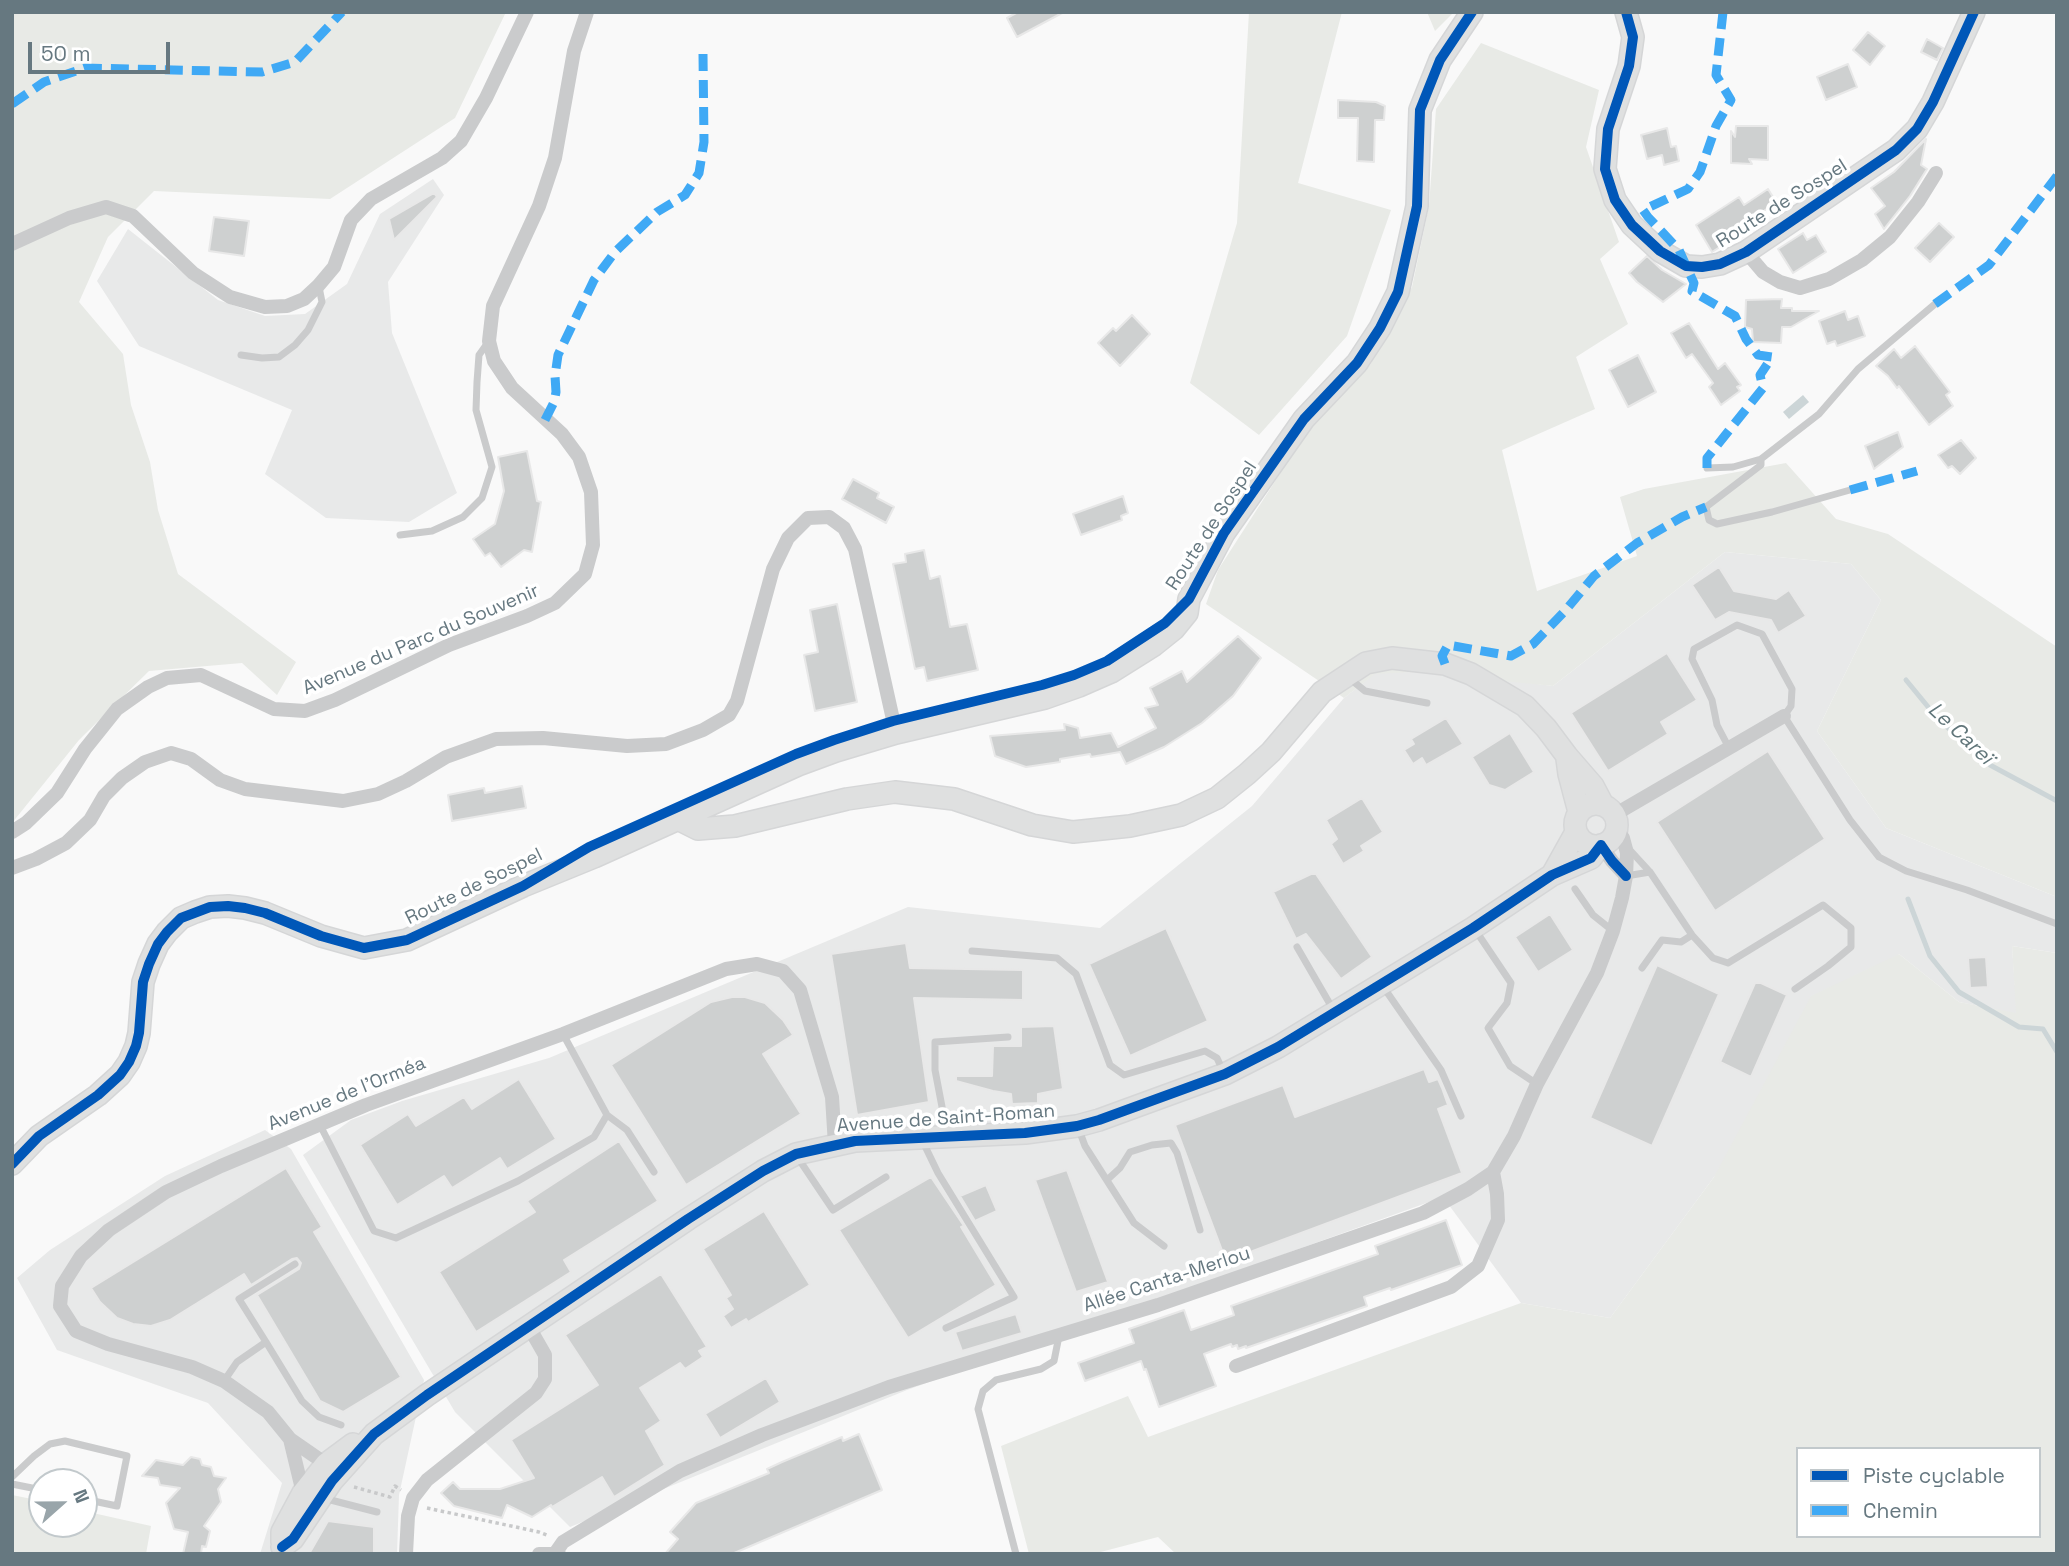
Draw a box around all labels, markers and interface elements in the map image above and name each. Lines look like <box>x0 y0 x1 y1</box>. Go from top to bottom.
scale bar <box>32 28 173 72</box>
text: 50 m <box>41 40 91 67</box>
street label: Route de Sospel <box>1712 155 1852 253</box>
street label: Route de Sospel <box>1162 457 1262 595</box>
street label: Avenue du Parc du Souvenir <box>300 580 542 700</box>
water label: Le Careï <box>1922 698 1998 770</box>
street label: Route de Sospel <box>402 844 546 930</box>
street label: Avenue de l'Orméa <box>265 1052 429 1136</box>
street label: Avenue de Saint-Roman <box>836 1100 1056 1138</box>
street label: Allée Canta-Merlou <box>1081 1242 1253 1318</box>
legend <box>1796 1447 2041 1538</box>
text: Piste cyclable <box>1863 1462 2005 1489</box>
north arrow <box>28 1468 98 1538</box>
text: N <box>67 1486 95 1506</box>
text: Chemin <box>1863 1497 1938 1524</box>

